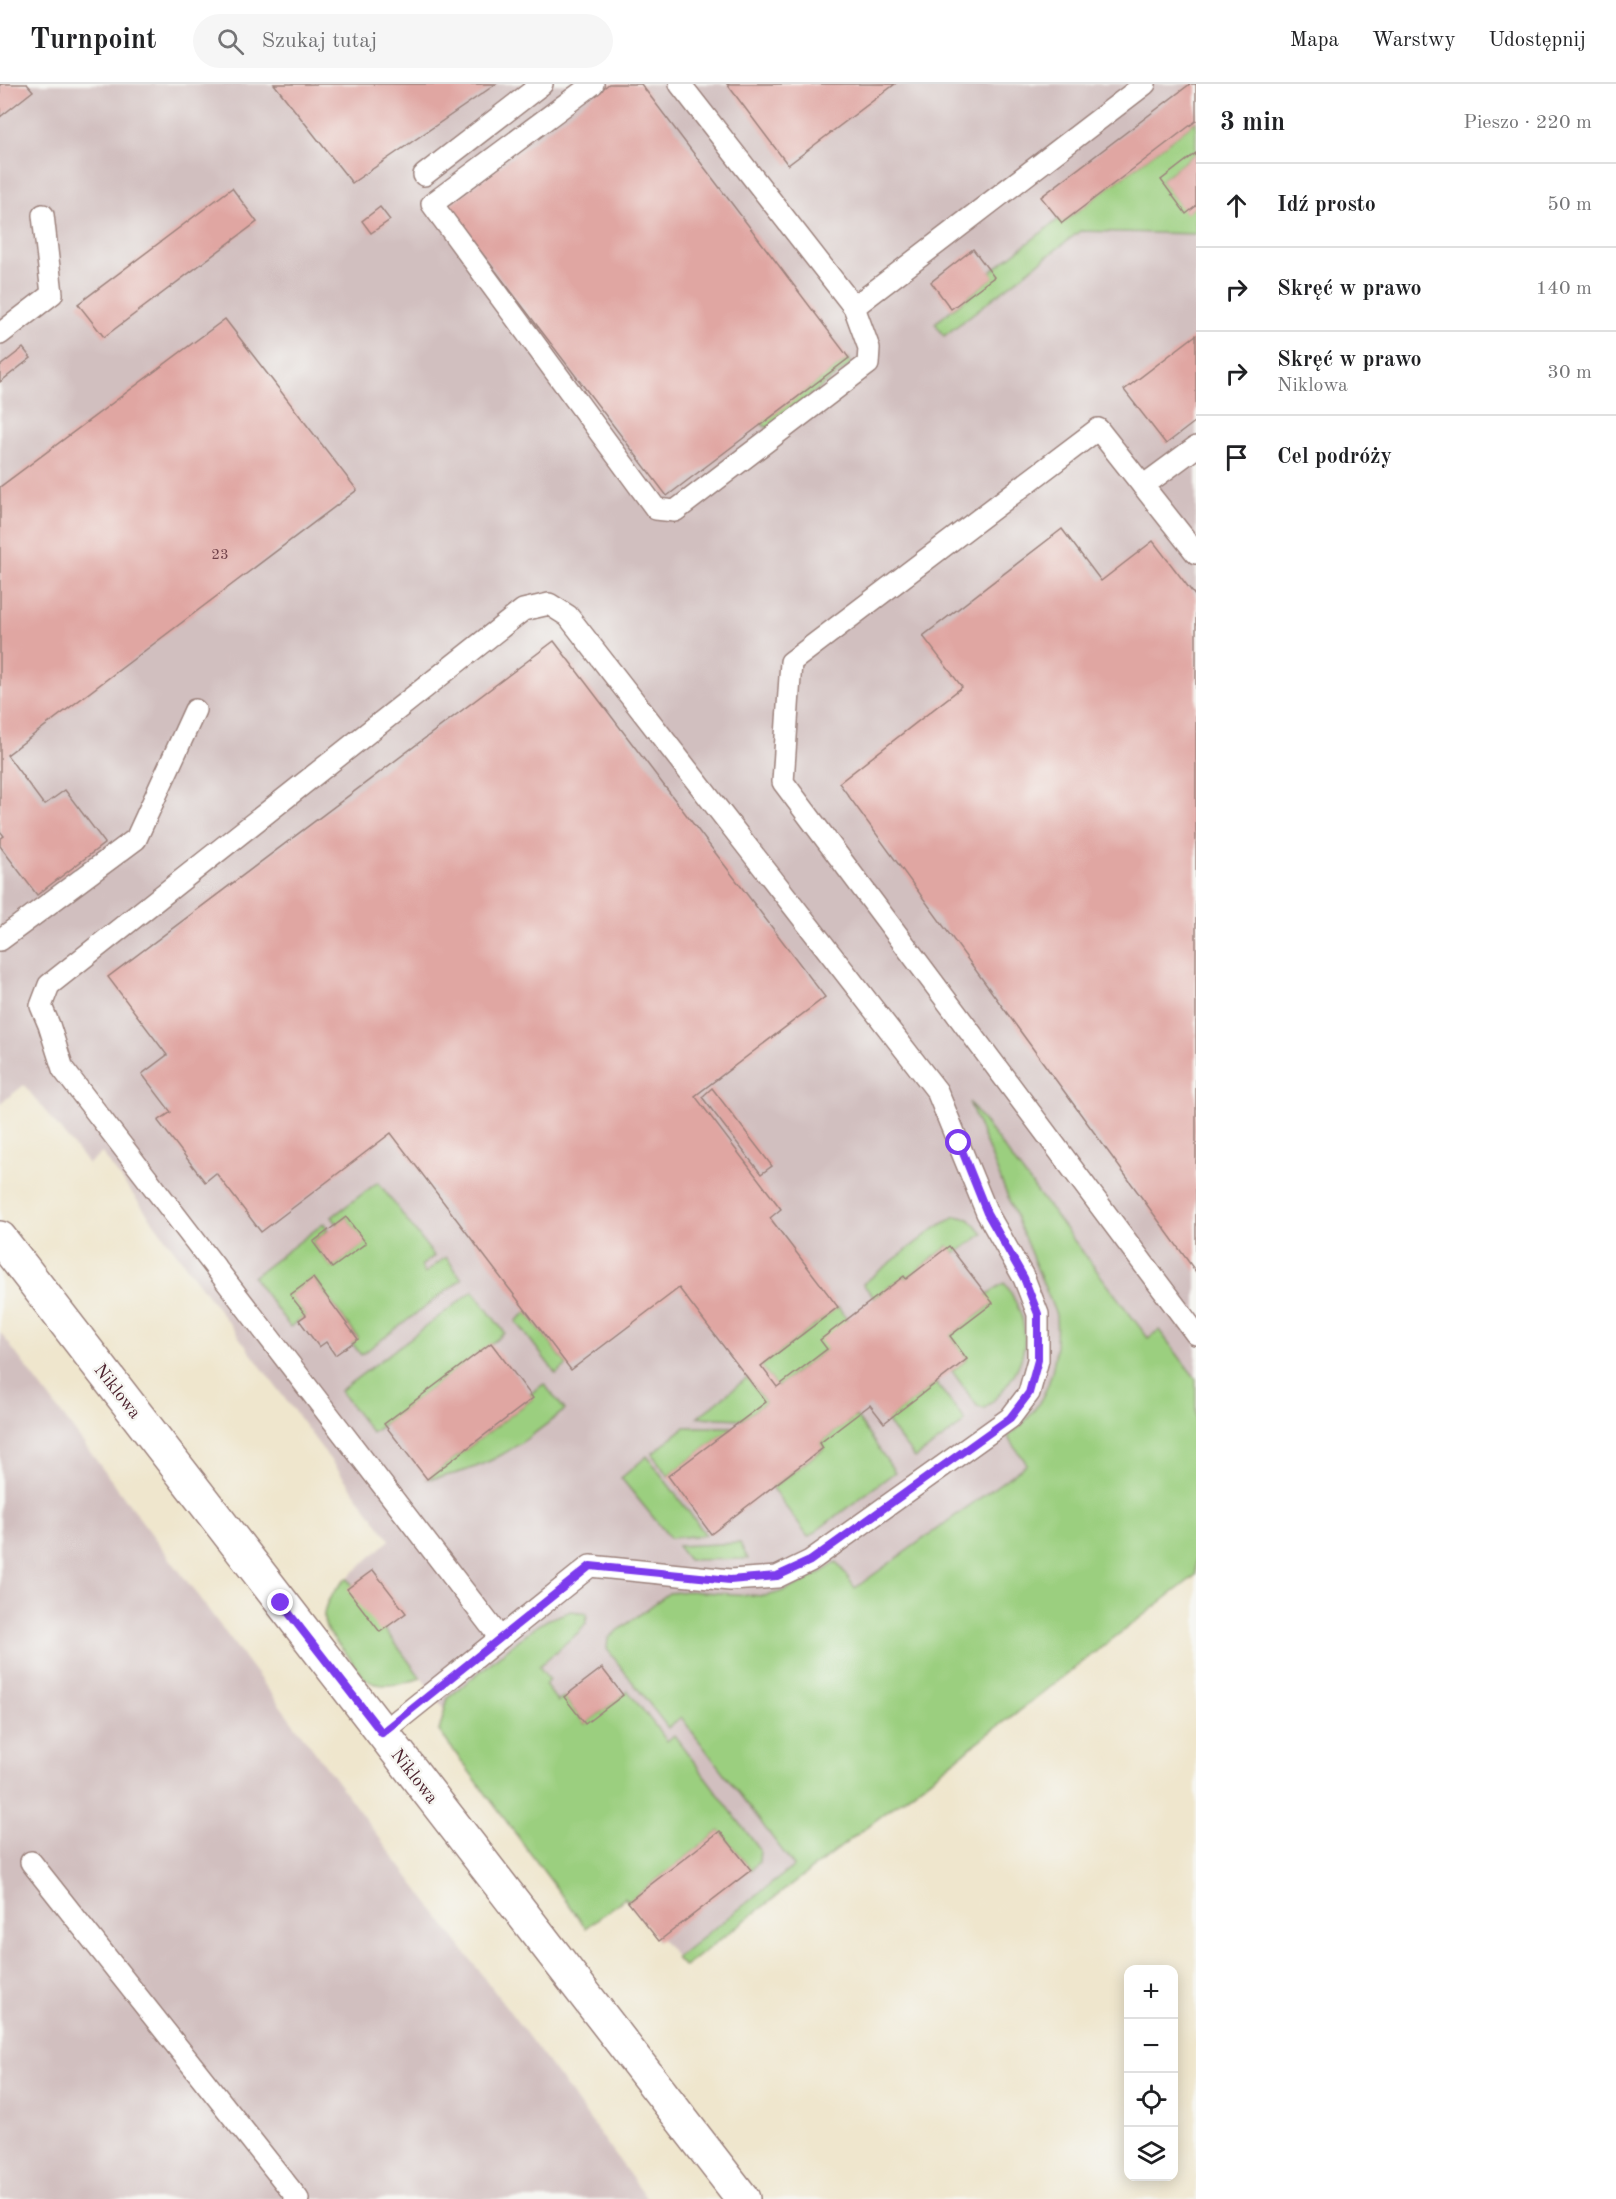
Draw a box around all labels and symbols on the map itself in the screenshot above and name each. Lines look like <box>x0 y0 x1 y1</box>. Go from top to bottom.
house number: 23 <box>211 548 229 563</box>
route start <box>945 1129 971 1155</box>
street label: Niklowa <box>90 1361 144 1422</box>
route end <box>267 1589 293 1615</box>
street label: Niklowa <box>387 1746 441 1807</box>

